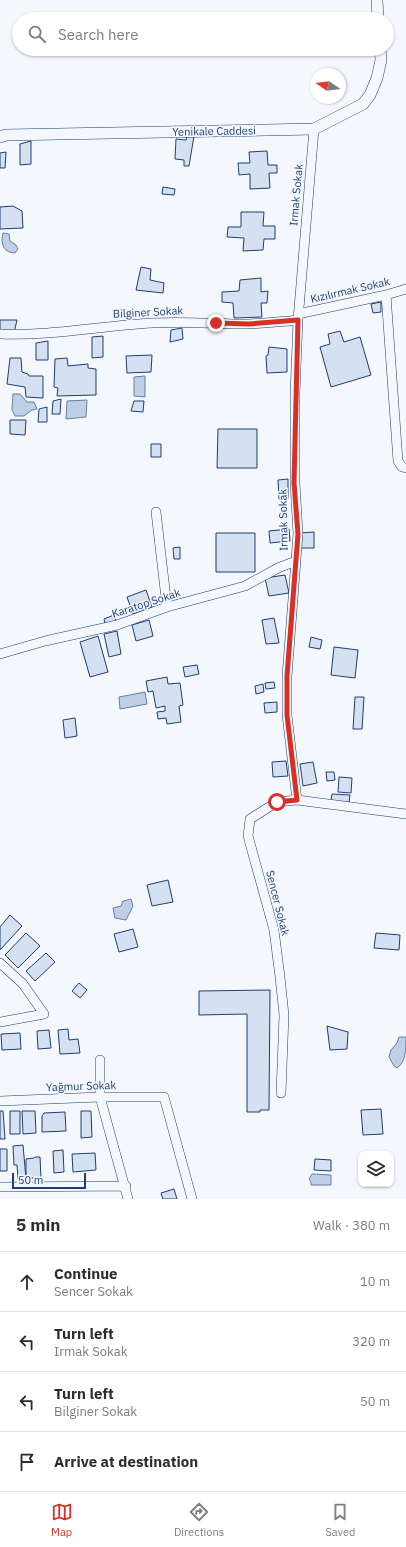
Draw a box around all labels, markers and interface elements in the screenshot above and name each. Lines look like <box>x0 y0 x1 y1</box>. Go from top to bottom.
search box <box>12 12 394 56</box>
icon: search <box>26 23 48 45</box>
text: Search here <box>58 25 138 44</box>
north arrow <box>310 68 346 104</box>
street label: Yenikale Caddesi <box>172 123 256 139</box>
street label: Irmak Sokak <box>286 163 306 227</box>
street label: Kızılırmak Sokak <box>309 274 391 306</box>
street label: Bilginer Sokak <box>112 303 184 321</box>
route end <box>207 314 225 332</box>
street label: Irmak Sokak <box>275 489 291 551</box>
street label: Karatop Sokak <box>110 585 182 621</box>
route start <box>268 793 286 811</box>
street label: Sencer Sokak <box>263 869 293 937</box>
street label: Yağmur Sokak <box>46 1078 116 1094</box>
map controls <box>358 1151 394 1187</box>
button: layers <box>358 1151 394 1187</box>
scale bar <box>12 1171 86 1190</box>
text: 50 m <box>18 1173 43 1187</box>
text: 5 min <box>16 1214 60 1236</box>
text: Walk · 380 m <box>313 1217 390 1234</box>
text: Continue <box>54 1264 118 1283</box>
icon: ahead <box>16 1271 38 1293</box>
text: 10 m <box>360 1273 390 1290</box>
text: Sencer Sokak <box>54 1283 133 1300</box>
text: Turn left <box>54 1324 114 1343</box>
icon: left <box>16 1331 38 1353</box>
text: 320 m <box>352 1333 390 1350</box>
text: Irmak Sokak <box>54 1343 128 1360</box>
text: Turn left <box>54 1384 114 1403</box>
icon: left <box>16 1391 38 1413</box>
text: 50 m <box>360 1393 390 1410</box>
text: Bilginer Sokak <box>54 1403 137 1420</box>
icon: arrive <box>16 1451 38 1473</box>
text: Arrive at destination <box>54 1452 198 1471</box>
tab: Map <box>51 1501 73 1539</box>
tab: Directions <box>174 1501 224 1539</box>
tab: Saved <box>325 1501 355 1539</box>

